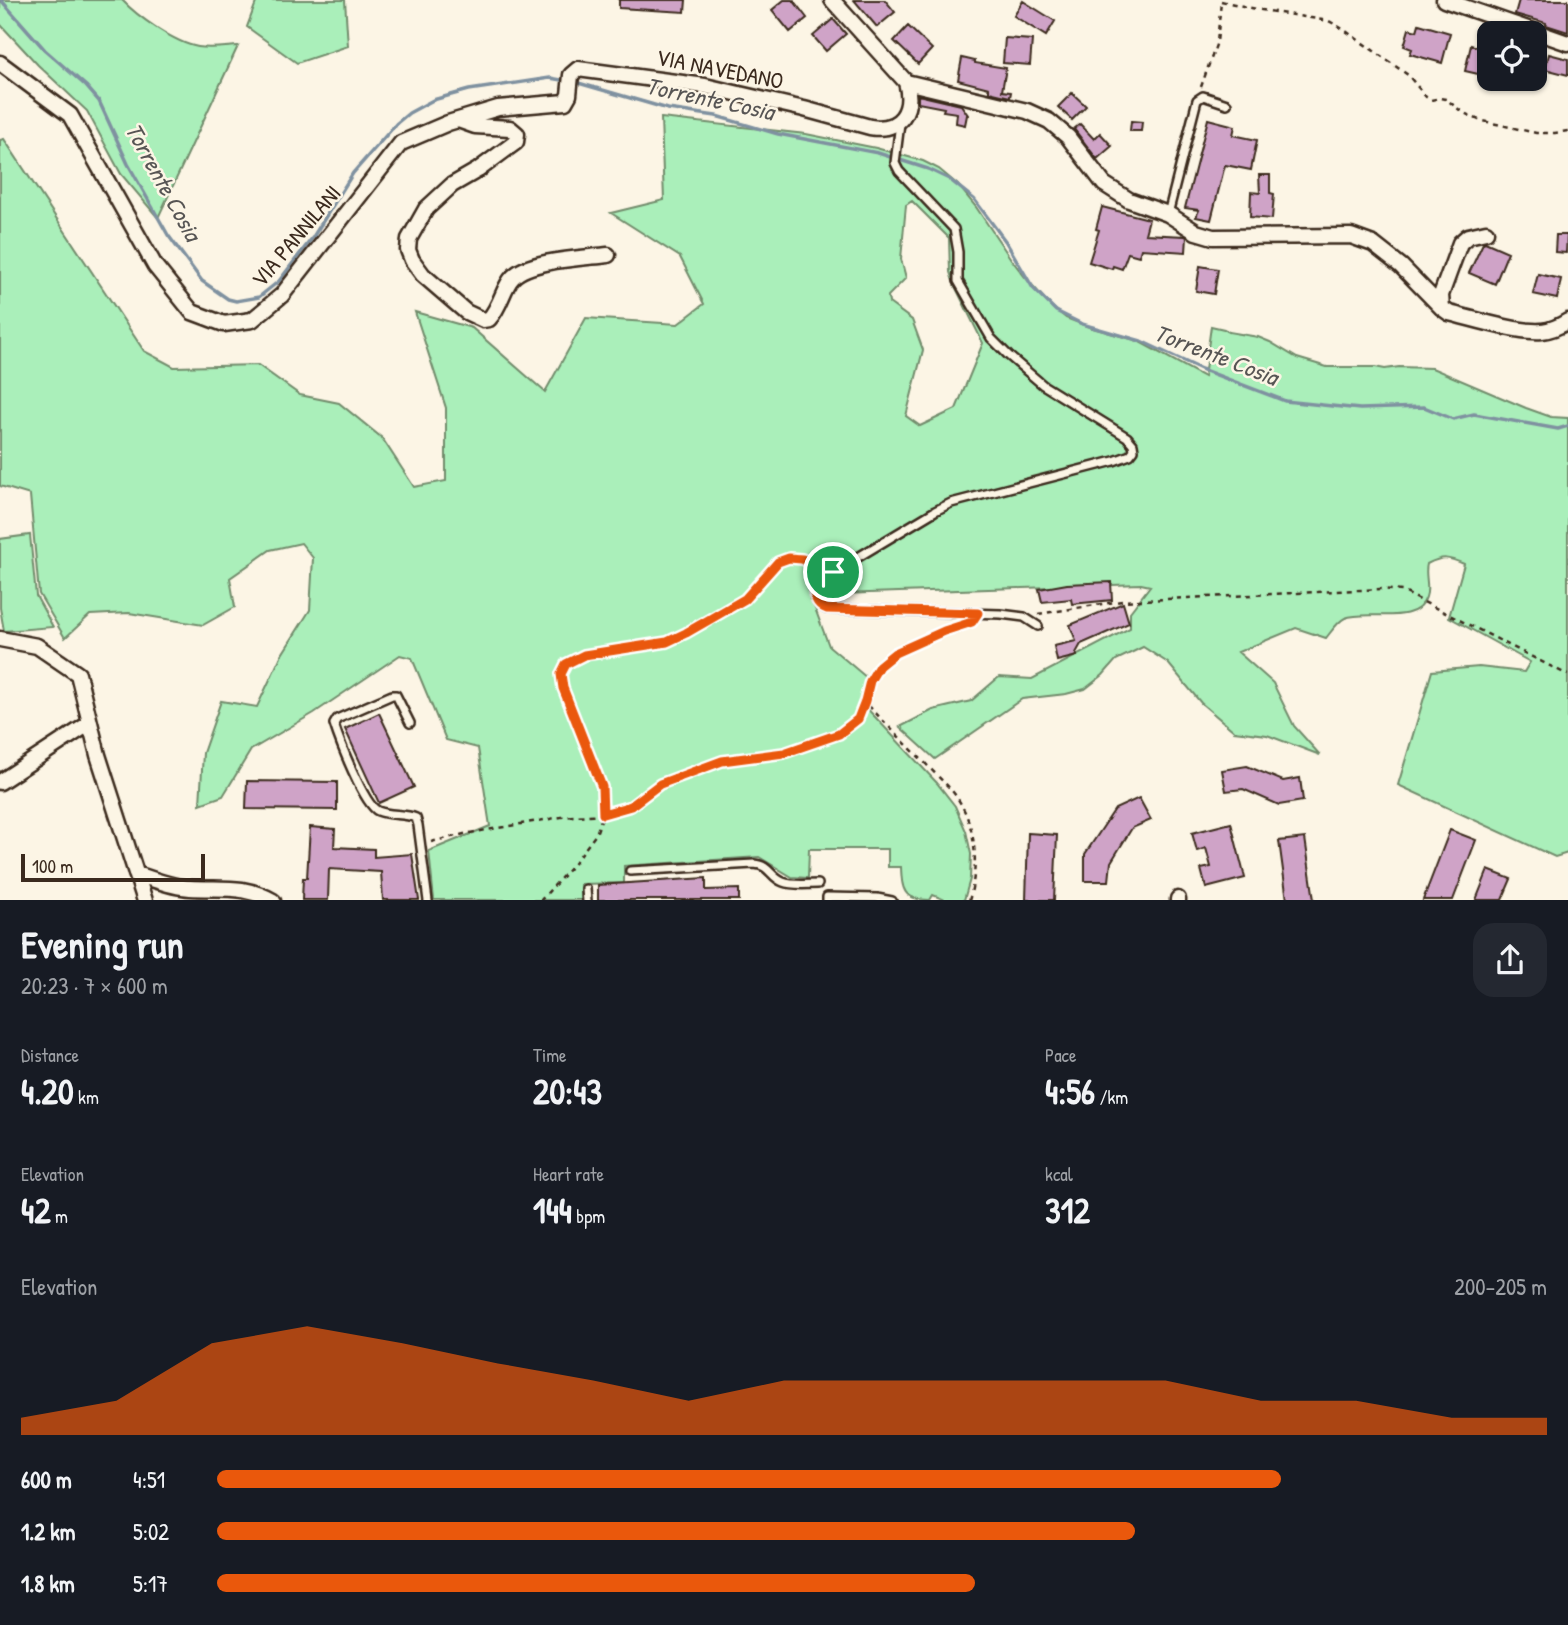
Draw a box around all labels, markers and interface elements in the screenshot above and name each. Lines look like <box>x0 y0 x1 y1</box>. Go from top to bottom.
map controls <box>1477 21 1547 91</box>
button: locate <box>1477 21 1547 91</box>
street label: VIA NAVEDANO <box>654 41 786 96</box>
water label: Torrente Cosia <box>643 69 780 128</box>
water label: Torrente Cosia <box>118 117 211 248</box>
street label: VIA PANNILANI <box>244 178 347 293</box>
water label: Torrente Cosia <box>1150 316 1285 393</box>
pin <box>803 542 863 602</box>
icon: arrive <box>814 553 852 591</box>
scale bar <box>21 852 205 883</box>
text: 100 m <box>32 853 73 879</box>
text: Evening run <box>21 918 184 970</box>
button: share <box>1473 923 1547 997</box>
text: 20:23 · 7 × 600 m <box>21 970 168 1001</box>
text: Distance <box>21 1042 79 1068</box>
text: Time <box>533 1042 567 1068</box>
text: Pace <box>1045 1042 1077 1068</box>
text: 4.20 <box>21 1068 74 1115</box>
text: 20:43 <box>533 1068 602 1115</box>
text: 4:56 <box>1045 1068 1095 1115</box>
text: km <box>74 1084 99 1110</box>
text: /km <box>1095 1084 1128 1110</box>
text: Elevation <box>21 1161 84 1187</box>
text: Heart rate <box>533 1161 604 1187</box>
text: kcal <box>1045 1161 1073 1187</box>
text: 42 <box>21 1187 51 1234</box>
text: 144 <box>533 1187 572 1234</box>
text: 312 <box>1045 1187 1090 1234</box>
text: m <box>51 1203 68 1229</box>
text: bpm <box>572 1203 605 1229</box>
text: Elevation <box>21 1271 97 1302</box>
text: 200–205 m <box>1454 1271 1547 1302</box>
text: 600 m <box>21 1464 72 1495</box>
text: 4:51 <box>133 1464 165 1495</box>
text: 1.2 km <box>21 1516 76 1547</box>
text: 5:02 <box>133 1516 169 1547</box>
text: 1.8 km <box>21 1568 75 1599</box>
text: 5:17 <box>133 1568 168 1599</box>

